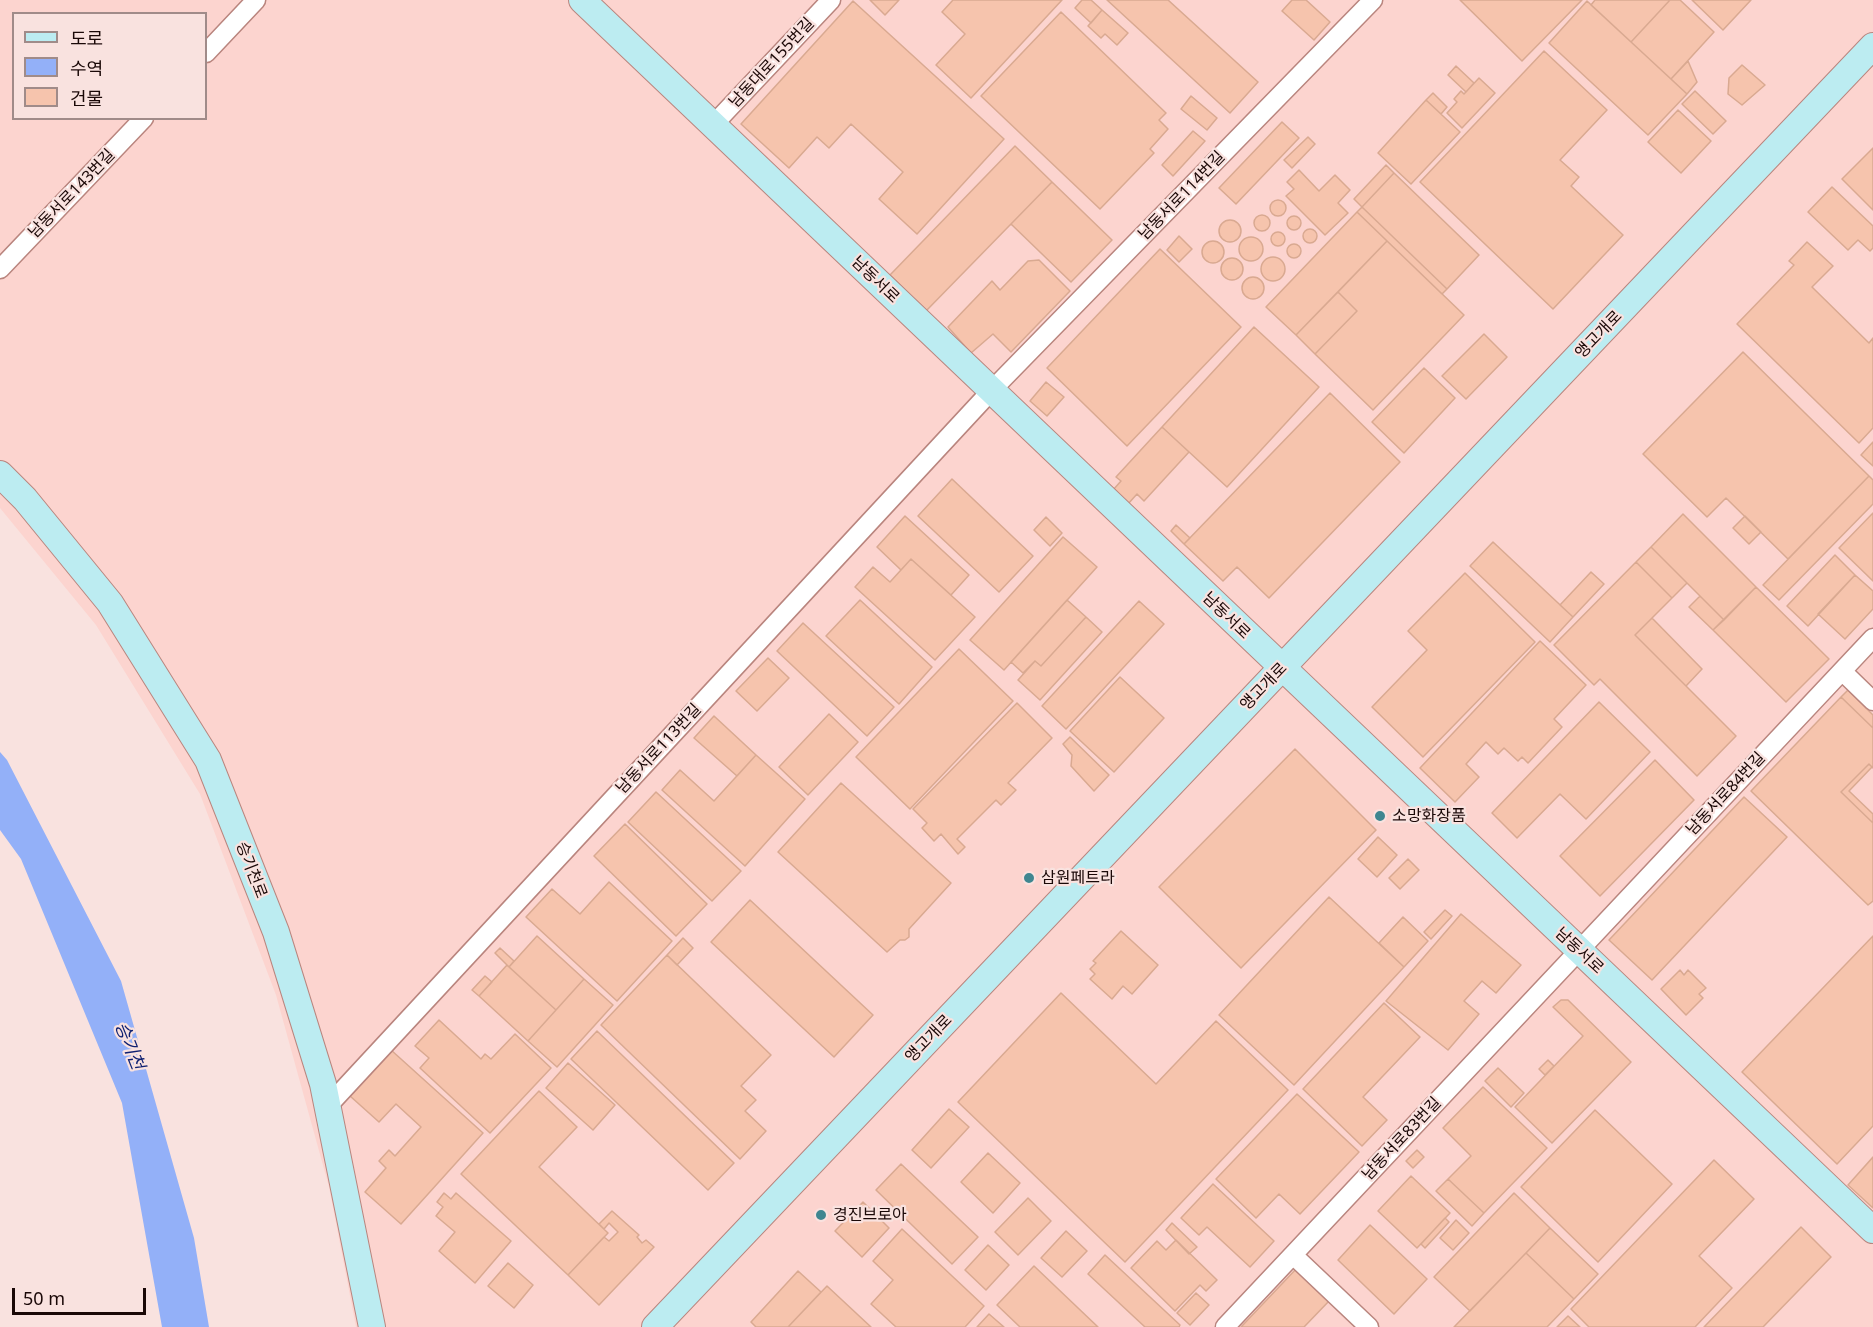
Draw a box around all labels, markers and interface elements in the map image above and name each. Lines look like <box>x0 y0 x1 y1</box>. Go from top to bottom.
legend <box>12 12 207 120</box>
street label: 남동대로155번길 <box>725 14 819 112</box>
text: 도로 <box>70 26 103 50</box>
text: 수역 <box>70 56 103 80</box>
text: 건물 <box>70 86 103 110</box>
street label: 남동서로143번길 <box>25 146 119 242</box>
street label: 남동서로114번길 <box>1135 148 1229 244</box>
street label: 남동서로 <box>847 253 903 307</box>
street label: 앵고개로 <box>1572 307 1626 363</box>
street label: 남동서로 <box>1198 589 1254 643</box>
street label: 앵고개로 <box>1237 659 1291 715</box>
street label: 남동서로113번길 <box>612 700 706 798</box>
street label: 남동서로84번길 <box>1683 748 1769 840</box>
place label: 소망화장품 <box>1392 806 1466 826</box>
marker: 소망화장품 <box>1373 809 1387 823</box>
street label: 승기천로 <box>231 839 271 901</box>
place label: 삼원페트라 <box>1041 868 1115 888</box>
marker: 삼원페트라 <box>1022 871 1036 885</box>
street label: 남동서로 <box>1551 924 1607 978</box>
street label: 앵고개로 <box>902 1011 956 1067</box>
water label: 승기천 <box>110 1019 148 1073</box>
street label: 남동서로83번길 <box>1359 1093 1445 1185</box>
place label: 경진브로아 <box>833 1205 907 1225</box>
marker: 경진브로아 <box>814 1208 828 1222</box>
scale bar <box>15 1276 148 1314</box>
text: 50 m <box>23 1286 65 1310</box>

